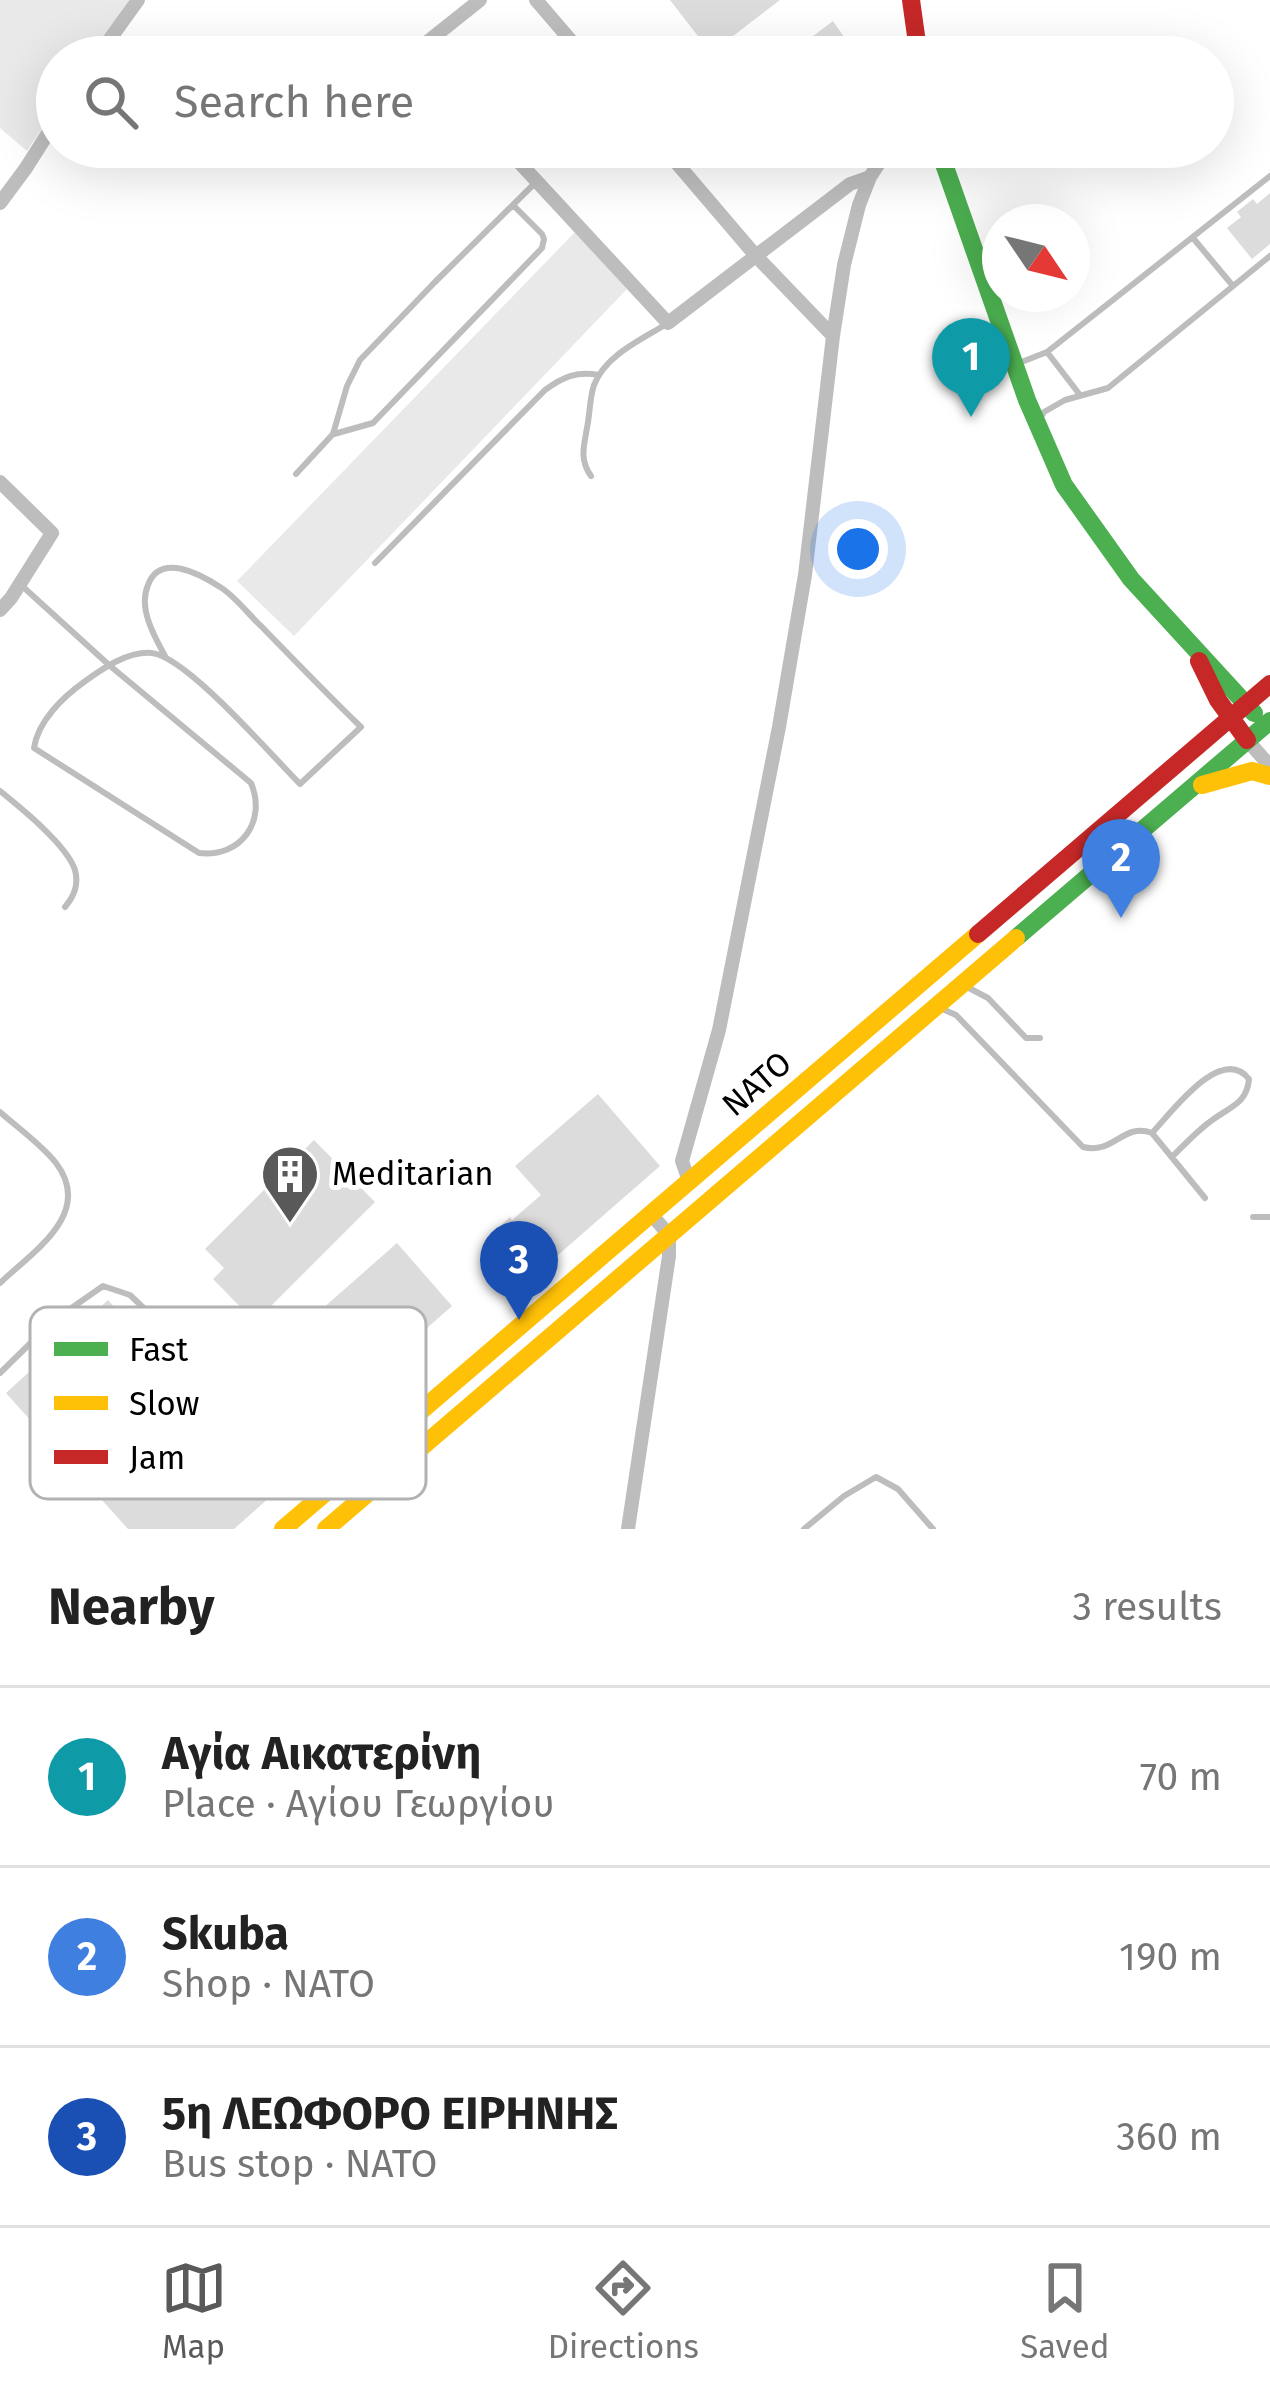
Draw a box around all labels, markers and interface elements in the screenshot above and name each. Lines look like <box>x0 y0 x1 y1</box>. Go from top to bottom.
search box <box>36 36 1234 168</box>
icon: search <box>78 69 144 135</box>
text: Search here <box>174 75 414 129</box>
north arrow <box>982 204 1090 312</box>
pin: 1 <box>932 318 1010 417</box>
your location <box>828 519 888 579</box>
pin: 2 <box>1082 819 1160 918</box>
street label: ΝΑΤΟ <box>714 1043 800 1125</box>
building icon: Meditarian <box>259 1143 321 1225</box>
place label: Meditarian <box>332 1154 494 1194</box>
pin: 3 <box>480 1221 558 1320</box>
legend <box>30 1307 426 1499</box>
text: Fast <box>129 1330 188 1370</box>
text: Slow <box>129 1384 199 1424</box>
text: Jam <box>129 1438 185 1478</box>
text: Nearby <box>48 1576 214 1638</box>
text: 3 results <box>1072 1584 1222 1630</box>
text: Αγία Αικατερίνη <box>162 1727 481 1781</box>
text: 1 <box>78 1754 96 1800</box>
text: 70 m <box>1140 1754 1222 1800</box>
text: Place · Αγίου Γεωργίου <box>162 1781 554 1827</box>
text: Skuba <box>162 1907 289 1961</box>
text: 2 <box>77 1934 97 1980</box>
text: 190 m <box>1119 1934 1222 1980</box>
text: Shop · ΝΑΤΟ <box>162 1961 375 2007</box>
text: 5η ΛΕΩΦΟΡΟ ΕΙΡΗΝΗΣ <box>162 2087 618 2141</box>
text: 3 <box>77 2114 97 2160</box>
text: 360 m <box>1116 2114 1222 2160</box>
text: Bus stop · ΝΑΤΟ <box>162 2141 437 2187</box>
tab: Map <box>161 2255 227 2367</box>
tab: Directions <box>548 2255 699 2367</box>
tab: Saved <box>1020 2255 1109 2367</box>

